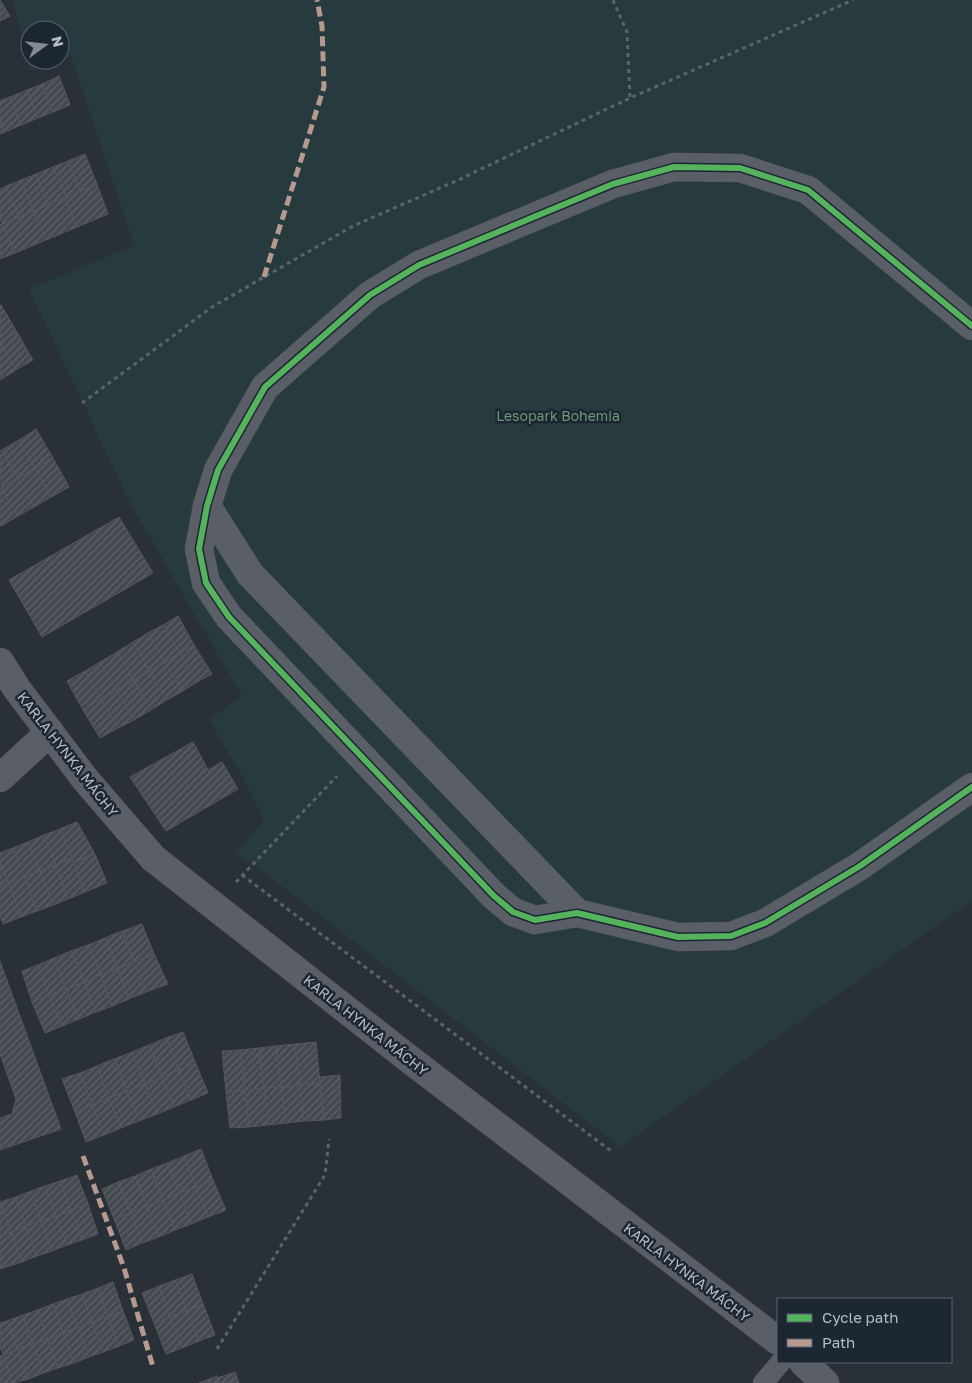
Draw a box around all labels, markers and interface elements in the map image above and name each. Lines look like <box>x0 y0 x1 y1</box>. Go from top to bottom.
north arrow <box>20 20 70 70</box>
text: N <box>48 34 68 49</box>
park label: Lesopark Bohemia <box>496 407 620 424</box>
street label: KARLA HYNKA MÁCHY <box>14 688 122 820</box>
street label: KARLA HYNKA MÁCHY <box>300 971 432 1079</box>
street label: KARLA HYNKA MÁCHY <box>621 1219 753 1325</box>
legend <box>777 1298 952 1363</box>
text: Cycle path <box>822 1308 898 1326</box>
text: Path <box>822 1333 855 1351</box>

